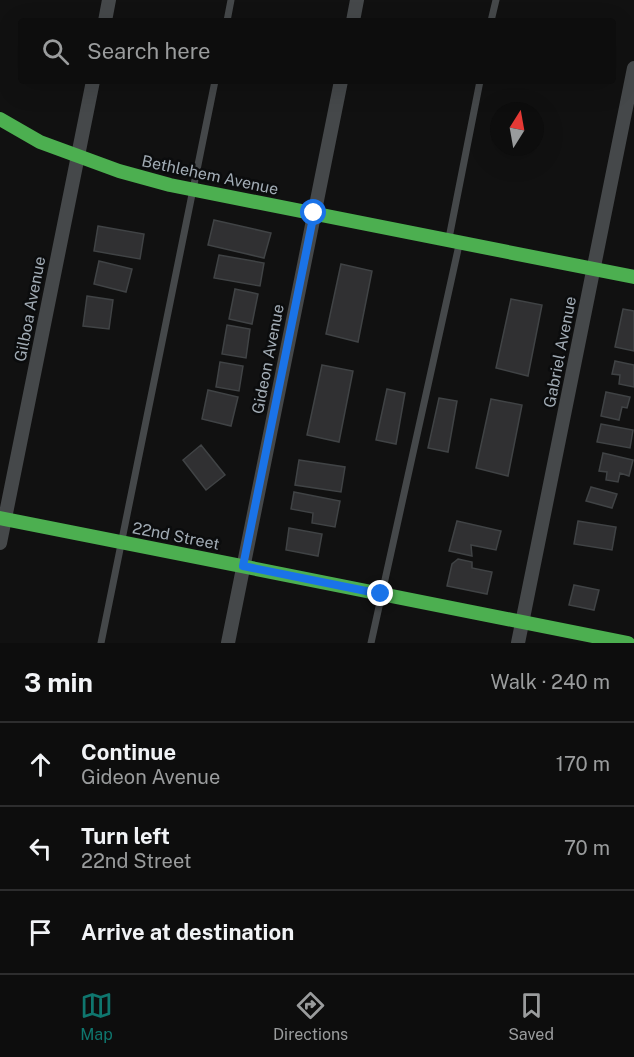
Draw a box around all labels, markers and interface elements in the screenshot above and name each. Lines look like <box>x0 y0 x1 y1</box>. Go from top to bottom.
search box <box>18 18 616 84</box>
icon: search <box>39 35 72 68</box>
text: Search here <box>87 38 211 64</box>
north arrow <box>490 102 544 156</box>
street label: Bethlehem Avenue <box>140 151 280 199</box>
route start <box>300 199 326 225</box>
street label: Gilboa Avenue <box>10 255 50 363</box>
street label: Gabriel Avenue <box>540 295 580 409</box>
street label: Gideon Avenue <box>248 302 288 416</box>
street label: 22nd Street <box>131 518 221 554</box>
route end <box>367 580 393 606</box>
text: 3 min <box>24 667 93 698</box>
text: Walk · 240 m <box>490 670 610 694</box>
text: Continue <box>81 739 176 765</box>
icon: ahead <box>24 748 57 781</box>
text: 170 m <box>556 752 610 776</box>
text: Gideon Avenue <box>81 765 220 789</box>
text: Turn left <box>81 823 170 849</box>
icon: left <box>24 832 57 865</box>
text: 70 m <box>564 836 610 860</box>
text: 22nd Street <box>81 849 192 873</box>
icon: arrive <box>24 916 57 949</box>
text: Arrive at destination <box>81 919 294 945</box>
tab: Map <box>80 989 113 1044</box>
tab: Directions <box>273 989 348 1044</box>
tab: Saved <box>508 989 554 1044</box>

